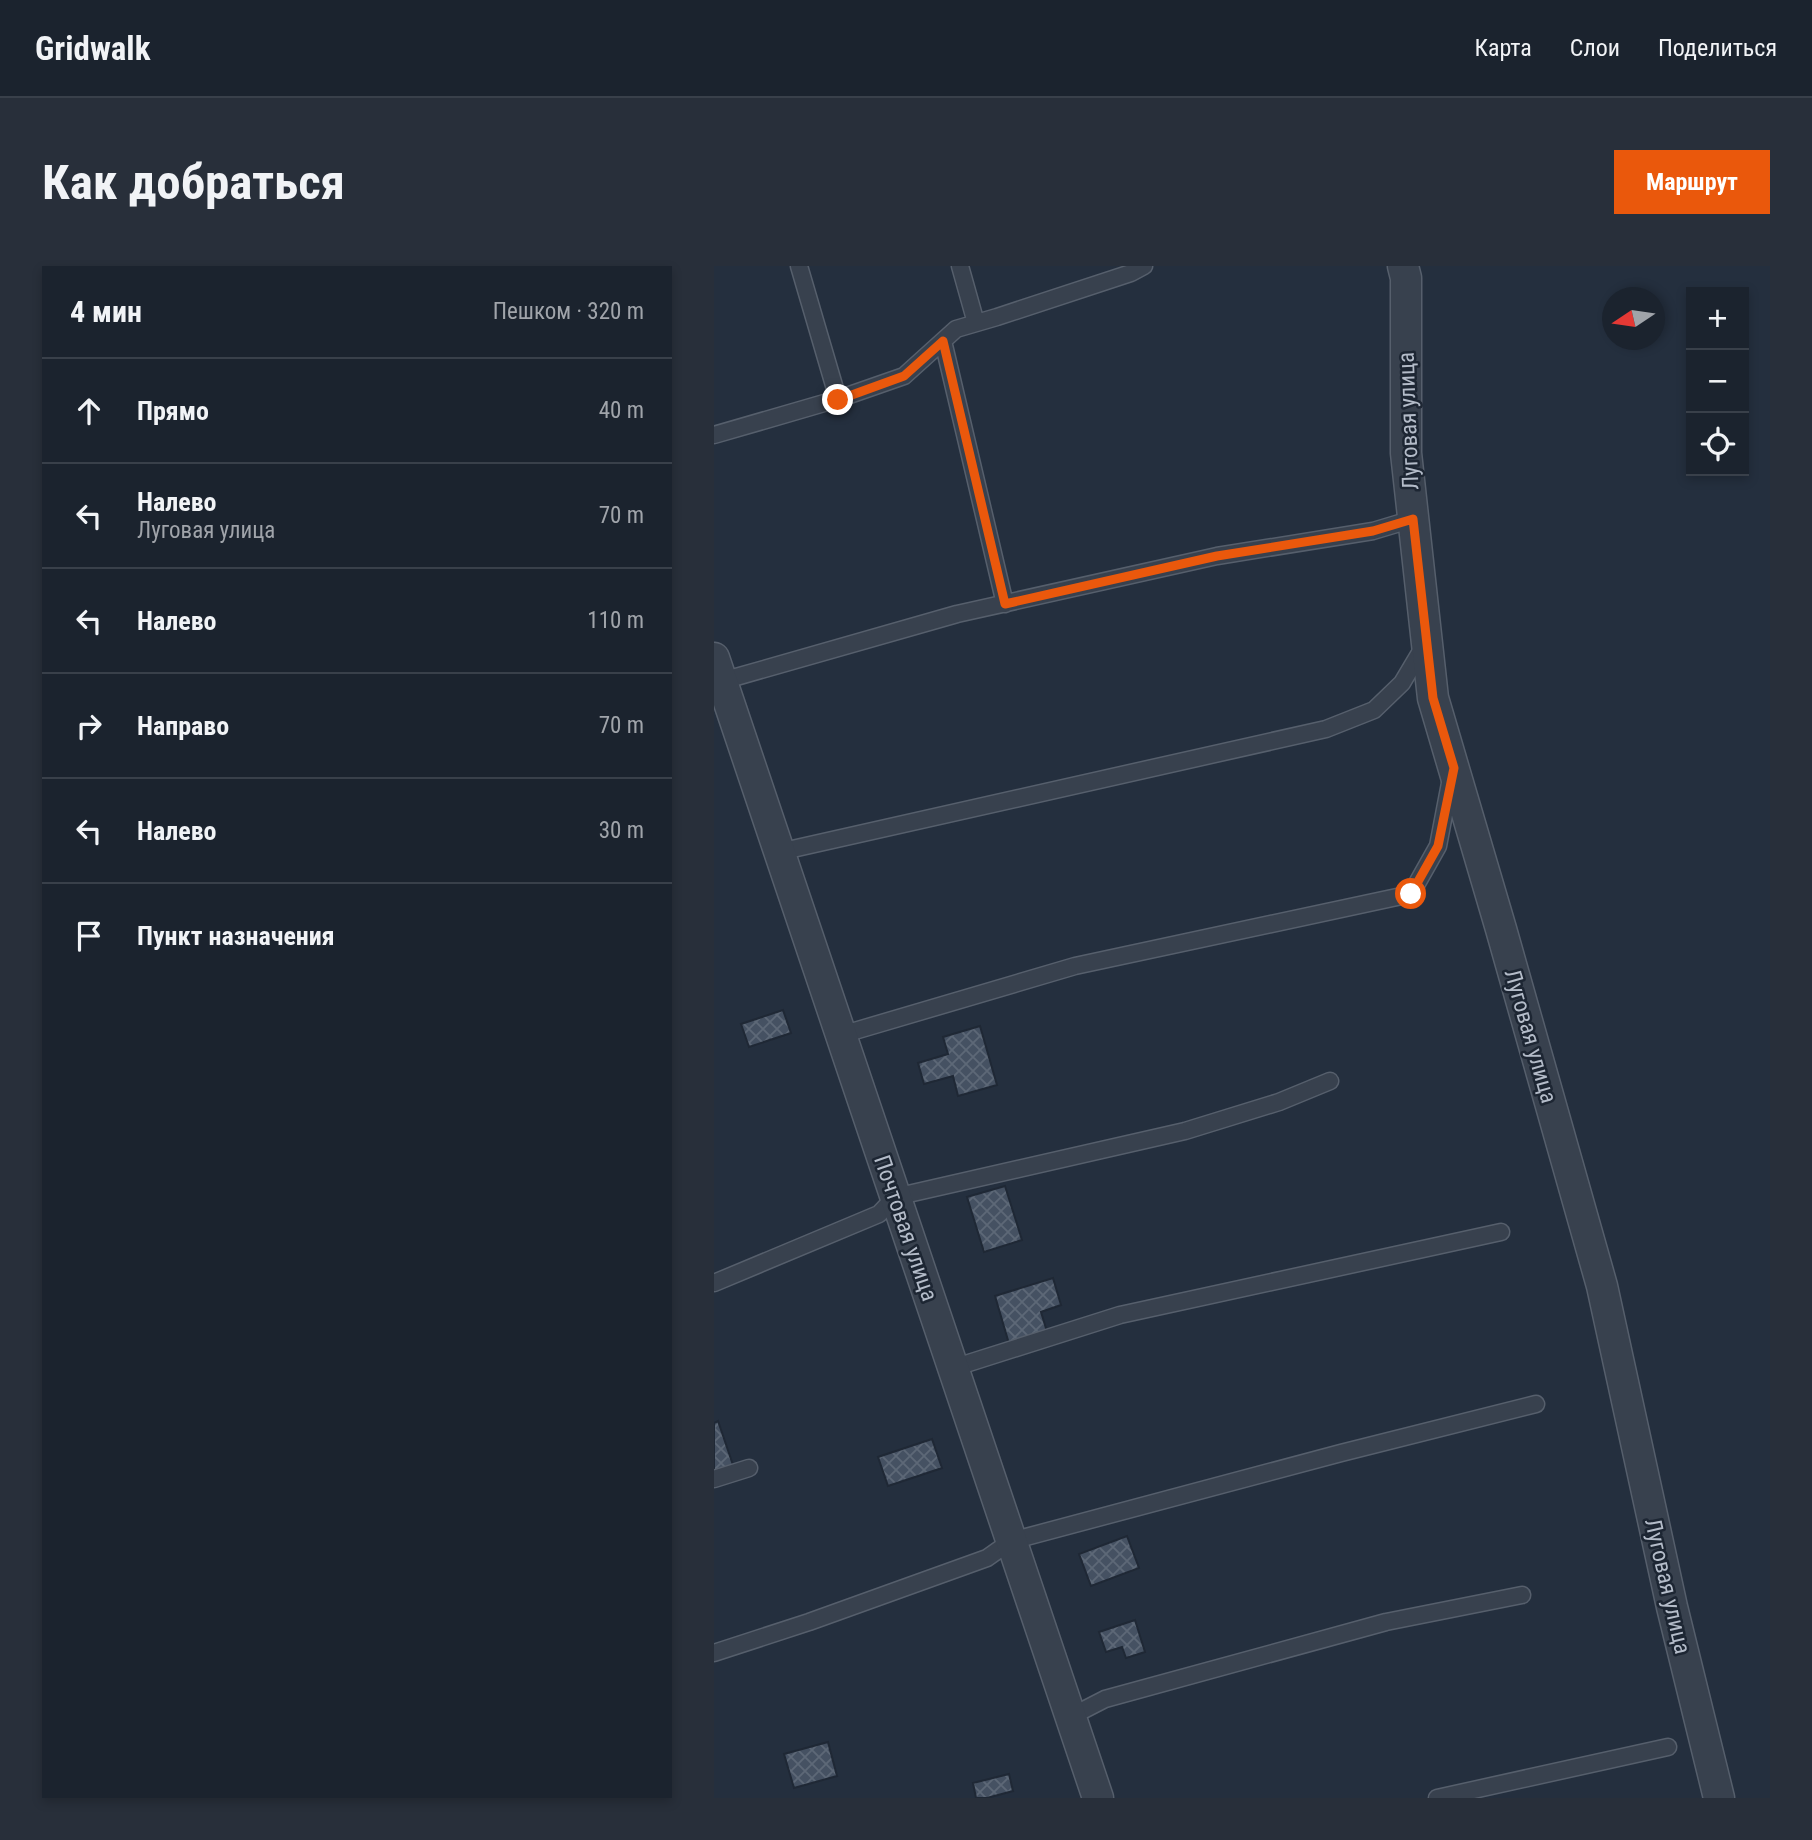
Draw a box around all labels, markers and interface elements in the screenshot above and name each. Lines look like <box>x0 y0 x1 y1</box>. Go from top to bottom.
text: Gridwalk <box>35 29 150 68</box>
text: Карта <box>1474 34 1532 62</box>
text: Слои <box>1570 34 1620 62</box>
text: Поделиться <box>1658 34 1777 62</box>
button: Маршрут <box>1614 150 1770 214</box>
text: Как добраться <box>42 154 345 211</box>
north arrow <box>1602 287 1665 350</box>
map controls <box>1686 287 1749 476</box>
button: + <box>1686 287 1749 350</box>
text: 4 мин <box>70 294 142 329</box>
text: Пешком · 320 m <box>493 298 644 325</box>
button: − <box>1686 350 1749 413</box>
street label: Луговая улица <box>1393 351 1424 491</box>
route end <box>822 384 853 415</box>
icon: ahead <box>70 392 108 430</box>
text: Прямо <box>137 396 209 426</box>
text: 40 m <box>599 397 644 424</box>
button: locate <box>1686 413 1749 476</box>
text: Налево <box>137 487 217 517</box>
icon: left <box>70 497 108 535</box>
text: 70 m <box>599 502 644 529</box>
text: Луговая улица <box>137 517 275 544</box>
icon: left <box>70 602 108 640</box>
text: Налево <box>137 606 217 636</box>
text: 110 m <box>587 607 644 634</box>
icon: right <box>70 707 108 745</box>
text: Направо <box>137 711 229 741</box>
text: 70 m <box>599 712 644 739</box>
icon: left <box>70 812 108 850</box>
text: Налево <box>137 816 217 846</box>
text: 30 m <box>599 817 644 844</box>
route start <box>1395 878 1426 909</box>
icon: arrive <box>70 917 108 955</box>
text: Пункт назначения <box>137 921 335 951</box>
street label: Луговая улица <box>1498 966 1563 1106</box>
street label: Почтовая улица <box>868 1152 943 1305</box>
street label: Луговая улица <box>1639 1516 1696 1656</box>

